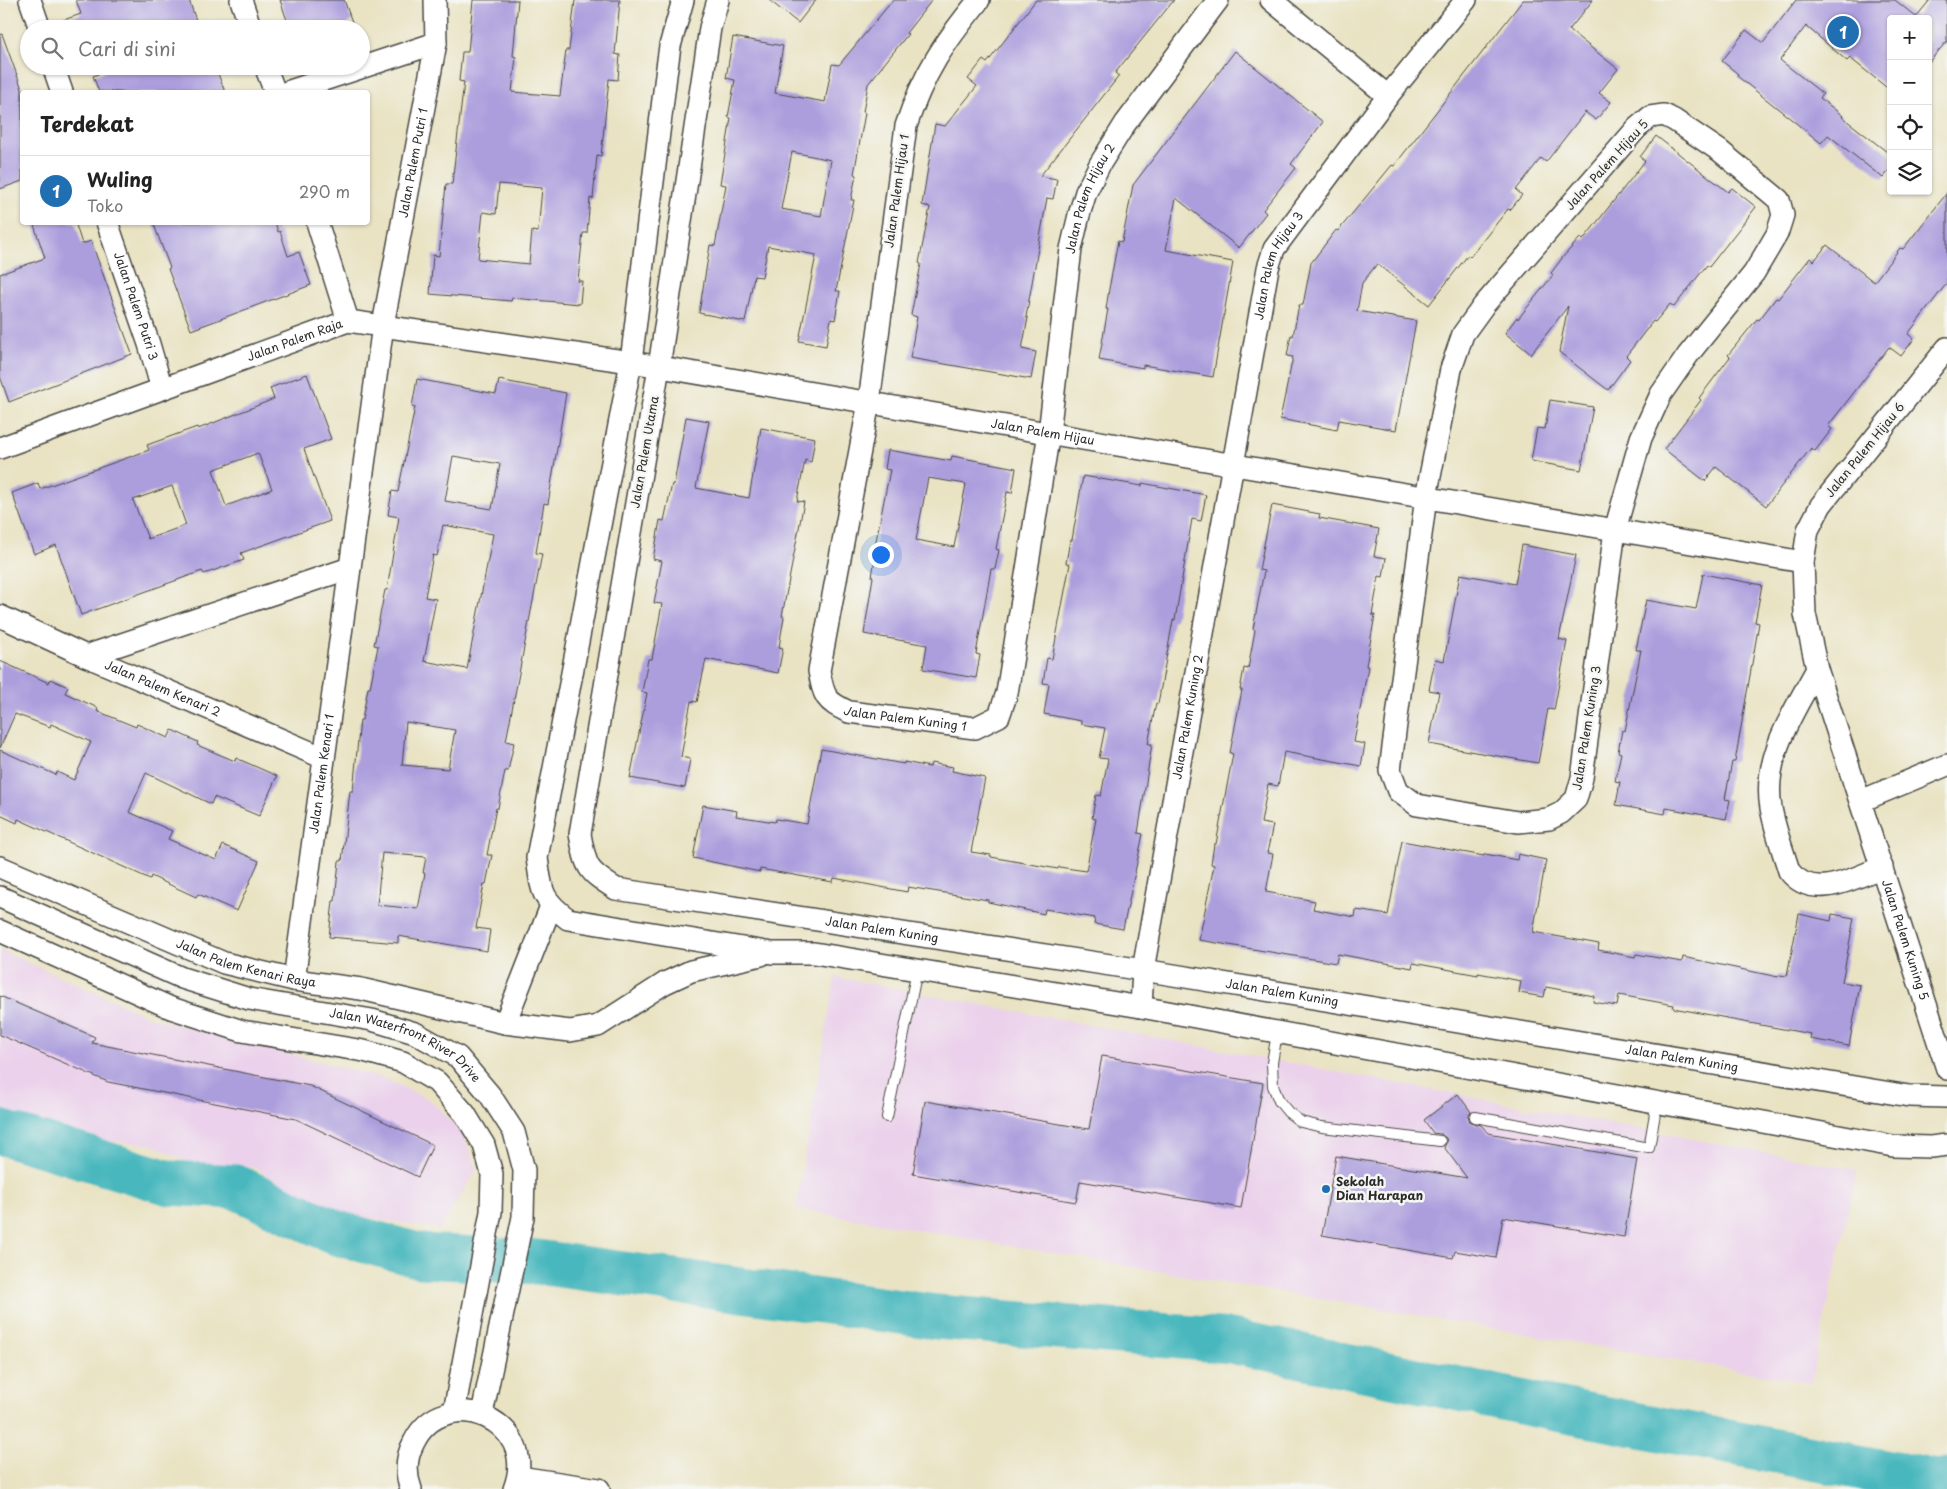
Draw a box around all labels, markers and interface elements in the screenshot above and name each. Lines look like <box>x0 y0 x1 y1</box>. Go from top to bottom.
pin: 1 <box>1827 13 1859 51</box>
map controls <box>1887 15 1932 195</box>
button: + <box>1887 15 1932 60</box>
search box <box>20 20 370 75</box>
icon: search <box>38 34 66 62</box>
text: Cari di sini <box>78 34 176 62</box>
button: − <box>1887 60 1932 105</box>
button: locate <box>1887 105 1932 150</box>
street label: Jalan Palem Putri 1 <box>393 106 432 219</box>
text: Terdekat <box>40 107 134 139</box>
street label: Jalan Palem Hijau 5 <box>1561 115 1652 214</box>
street label: Jalan Palem Hijau 1 <box>879 133 913 249</box>
street label: Jalan Palem Hijau 2 <box>1061 140 1119 255</box>
button: layers <box>1887 150 1932 195</box>
text: Wuling <box>87 165 153 193</box>
text: 1 <box>52 179 60 203</box>
text: 290 m <box>299 179 350 203</box>
text: Toko <box>87 193 123 217</box>
street label: Jalan Palem Hijau 3 <box>1249 207 1307 321</box>
street label: Jalan Palem Putri 3 <box>110 249 163 362</box>
street label: Jalan Palem Raja <box>244 314 345 365</box>
street label: Jalan Palem Utama <box>625 394 663 509</box>
street label: Jalan Palem Hijau 6 <box>1820 398 1908 501</box>
street label: Jalan Palem Hijau <box>990 414 1096 449</box>
your location <box>868 542 894 568</box>
street label: Jalan Palem Kuning 2 <box>1167 653 1207 781</box>
street label: Jalan Palem Kenari 2 <box>102 655 223 721</box>
street label: Jalan Palem Kuning 3 <box>1567 664 1605 791</box>
street label: Jalan Palem Kuning 1 <box>841 701 968 735</box>
street label: Jalan Palem Kenari 1 <box>304 713 338 835</box>
street label: Jalan Palem Kuning 5 <box>1878 877 1934 1002</box>
street label: Jalan Palem Kuning <box>824 911 940 946</box>
street label: Jalan Palem Kenari Raya <box>174 934 318 991</box>
street label: Jalan Palem Kuning <box>1224 974 1340 1010</box>
street label: Jalan Waterfront River Drive <box>328 1003 485 1086</box>
street label: Jalan Palem Kuning <box>1624 1039 1740 1076</box>
place label: Sekolah Dian Harapan <box>1336 1172 1423 1204</box>
marker: Sekolah Dian Harapan <box>1320 1183 1332 1195</box>

